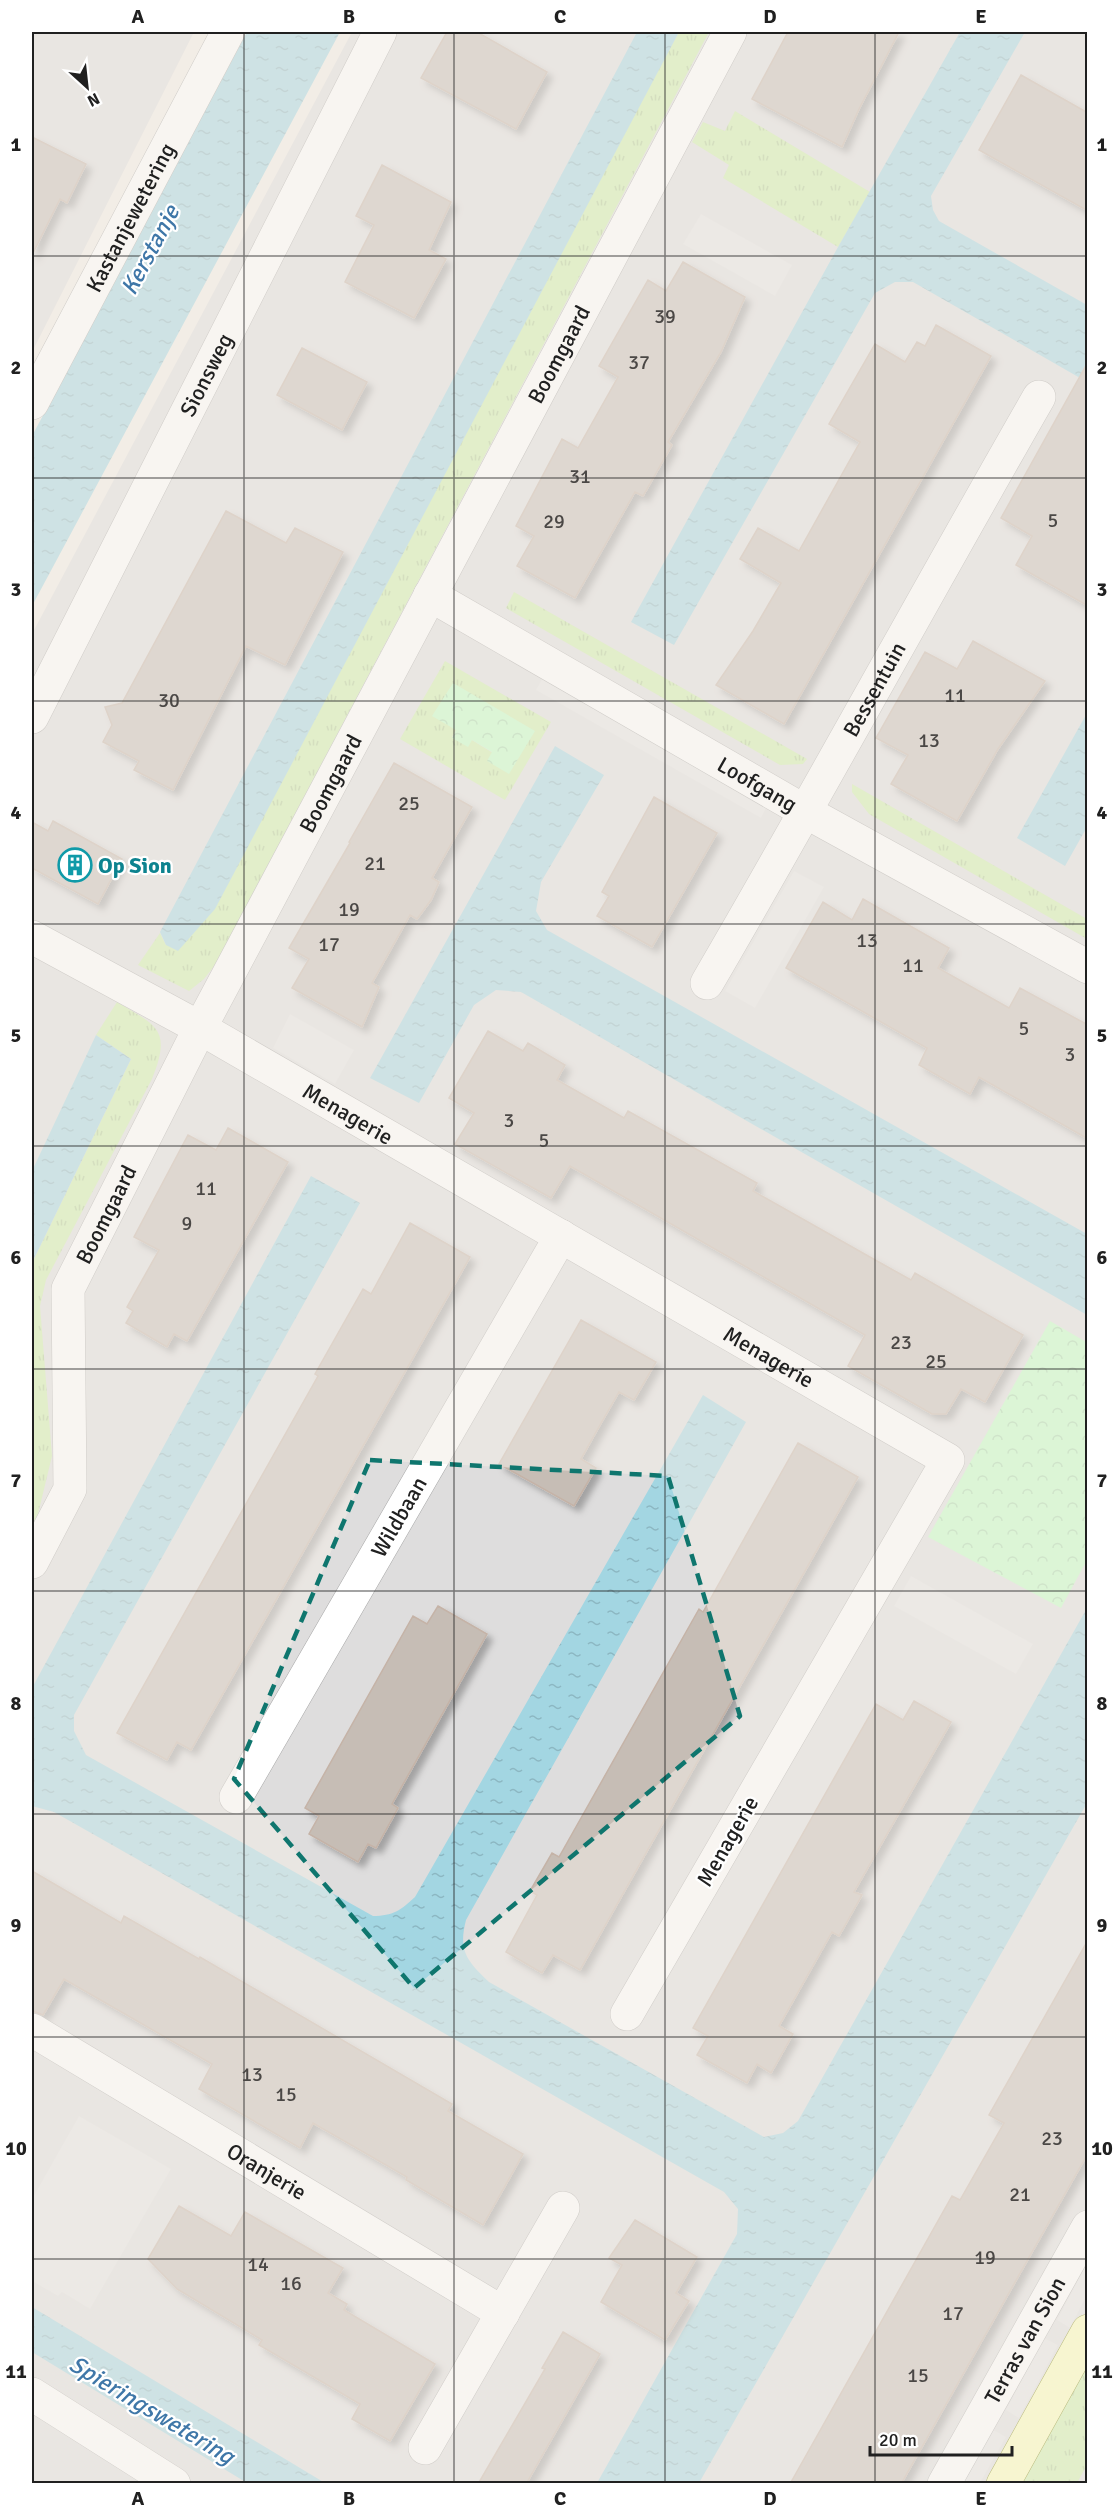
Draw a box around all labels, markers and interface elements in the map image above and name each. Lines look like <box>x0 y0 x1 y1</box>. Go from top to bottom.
text: A <box>132 4 145 29</box>
text: B <box>343 4 355 29</box>
text: C <box>554 4 566 29</box>
text: D <box>763 4 777 29</box>
text: E <box>975 4 987 29</box>
north arrow <box>57 57 117 117</box>
text: N <box>84 88 103 111</box>
text: 1 <box>11 132 22 157</box>
text: 1 <box>1097 132 1108 157</box>
street label: Kastanjewetering <box>80 138 181 297</box>
water label: Kerstanje <box>114 199 187 300</box>
street label: Boomgaard <box>522 301 596 408</box>
house number: 39 <box>654 304 676 329</box>
street label: Sionsweg <box>174 329 239 421</box>
house number: 37 <box>628 350 650 375</box>
text: 2 <box>11 355 21 380</box>
text: 2 <box>1097 355 1107 380</box>
house number: 31 <box>569 464 591 489</box>
house number: 5 <box>1048 508 1058 533</box>
house number: 29 <box>543 509 565 534</box>
text: 3 <box>11 577 21 602</box>
text: 3 <box>1097 577 1107 602</box>
street label: Bessentuin <box>837 637 912 741</box>
house number: 11 <box>944 683 966 708</box>
house number: 30 <box>158 688 180 713</box>
house number: 13 <box>918 728 940 753</box>
street label: Boomgaard <box>294 730 368 837</box>
street label: Loofgang <box>713 751 802 818</box>
house number: 25 <box>398 791 420 816</box>
text: 4 <box>11 800 22 825</box>
text: 4 <box>1097 800 1108 825</box>
building icon: Op Sion <box>57 847 93 883</box>
house number: 21 <box>364 851 386 876</box>
place label: Op Sion <box>98 852 172 879</box>
house number: 19 <box>338 897 360 922</box>
house number: 13 <box>856 928 878 953</box>
house number: 17 <box>318 932 340 957</box>
house number: 11 <box>902 953 924 978</box>
house number: 5 <box>1019 1016 1029 1041</box>
text: 5 <box>11 1023 21 1048</box>
text: 5 <box>1097 1023 1107 1048</box>
house number: 3 <box>1065 1042 1075 1067</box>
street label: Menagerie <box>298 1077 398 1151</box>
house number: 3 <box>504 1108 514 1133</box>
house number: 5 <box>539 1128 549 1153</box>
street label: Boomgaard <box>70 1161 142 1269</box>
house number: 11 <box>195 1176 217 1201</box>
house number: 9 <box>182 1211 192 1236</box>
text: 6 <box>11 1245 22 1270</box>
text: 6 <box>1097 1245 1108 1270</box>
street label: Menagerie <box>719 1320 819 1394</box>
house number: 23 <box>890 1330 912 1355</box>
house number: 25 <box>925 1349 947 1374</box>
text: 7 <box>11 1468 22 1493</box>
text: 7 <box>1097 1468 1108 1493</box>
street label: Wildbaan <box>365 1472 433 1562</box>
text: 8 <box>11 1691 22 1716</box>
text: 8 <box>1097 1691 1108 1716</box>
street label: Menagerie <box>691 1791 764 1891</box>
text: 9 <box>11 1913 22 1938</box>
text: 9 <box>1097 1913 1108 1938</box>
house number: 13 <box>241 2062 263 2087</box>
house number: 15 <box>275 2082 297 2107</box>
house number: 23 <box>1041 2126 1063 2151</box>
text: 10 <box>5 2136 27 2161</box>
text: 10 <box>1091 2136 1113 2161</box>
street label: Oranjerie <box>222 2137 311 2206</box>
house number: 21 <box>1009 2182 1031 2207</box>
house number: 19 <box>974 2245 996 2270</box>
house number: 14 <box>247 2252 269 2277</box>
house number: 16 <box>280 2271 302 2296</box>
street label: Terras van Sion <box>979 2272 1071 2409</box>
house number: 17 <box>942 2301 964 2326</box>
water label: Spieringswetering <box>64 2349 242 2472</box>
text: 11 <box>5 2359 27 2384</box>
text: 11 <box>1091 2359 1113 2384</box>
house number: 15 <box>907 2363 929 2388</box>
scale bar <box>870 2419 1012 2457</box>
text: 20 m <box>879 2429 917 2451</box>
text: A <box>132 2486 145 2511</box>
text: B <box>343 2486 355 2511</box>
text: C <box>554 2486 566 2511</box>
text: D <box>763 2486 777 2511</box>
text: E <box>975 2486 987 2511</box>

